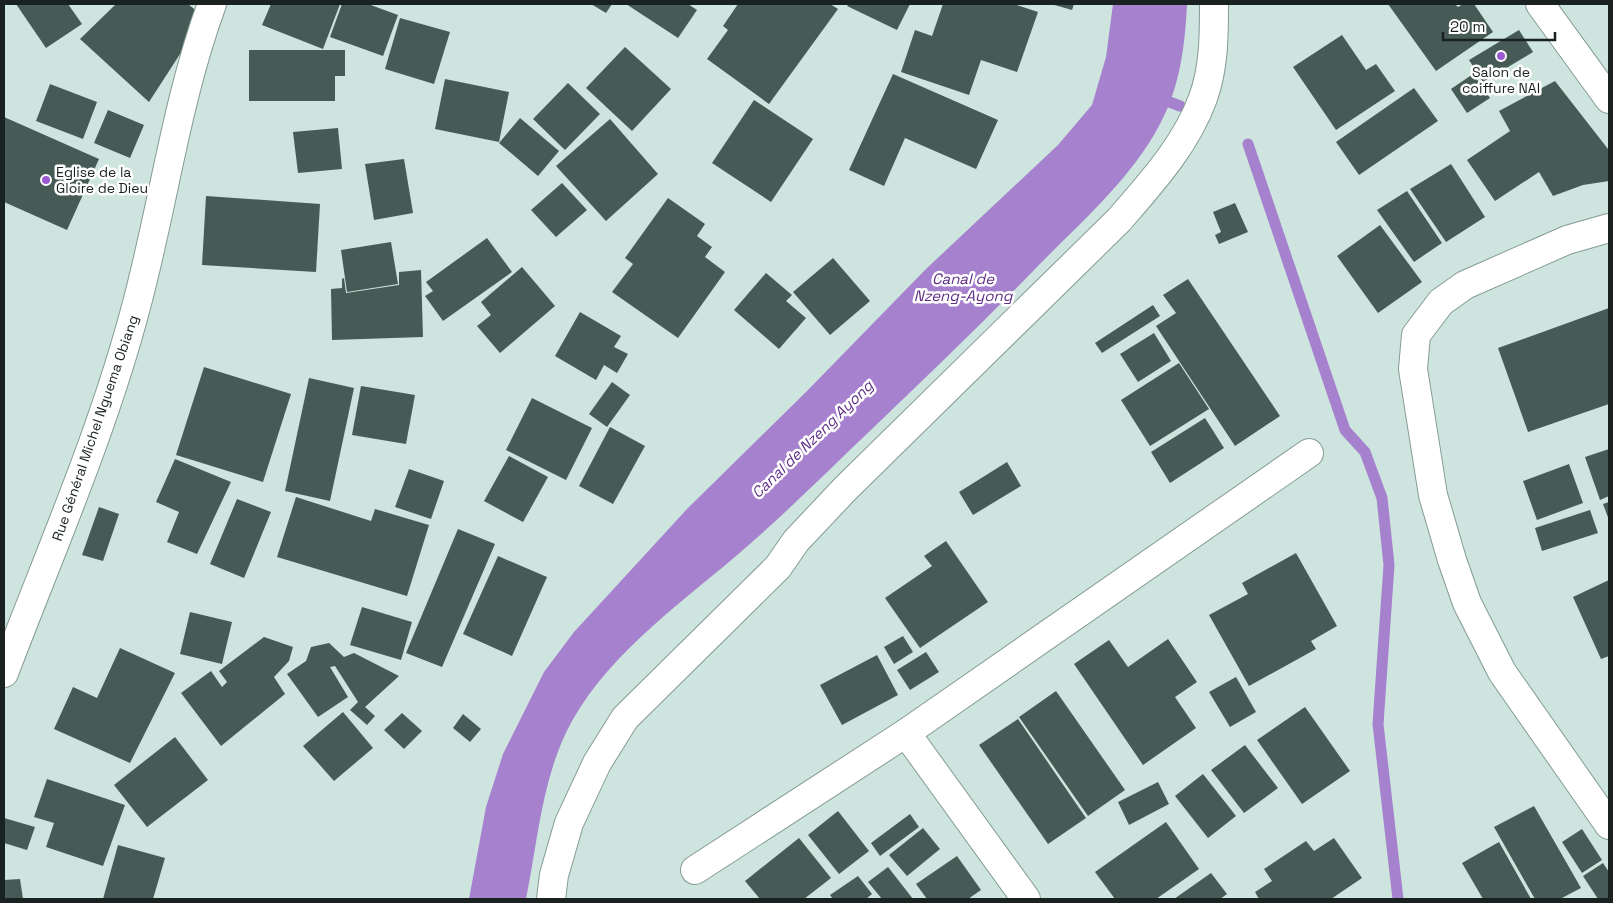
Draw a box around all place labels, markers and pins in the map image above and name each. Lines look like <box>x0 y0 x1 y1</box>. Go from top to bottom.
marker: Salon de coiffure NAI <box>1495 50 1507 62</box>
place label: Salon de coiffure NAI <box>1462 63 1540 97</box>
place label: Eglise de la Gloire de Dieu <box>56 163 148 197</box>
marker: Eglise de la Gloire de Dieu <box>40 174 52 186</box>

